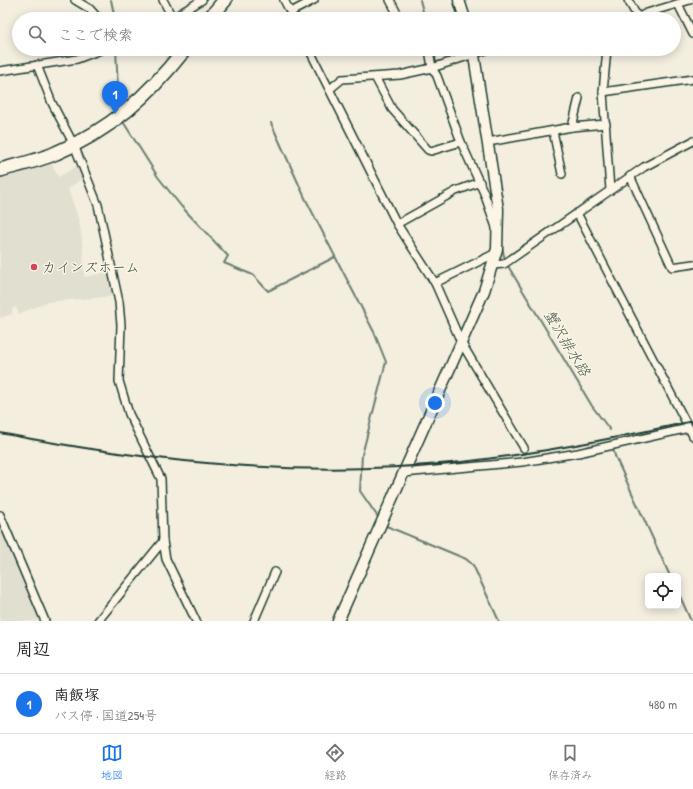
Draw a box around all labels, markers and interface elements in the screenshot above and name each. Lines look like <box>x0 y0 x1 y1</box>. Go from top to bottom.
search box <box>12 12 681 56</box>
icon: search <box>26 23 48 45</box>
text: ここで検索 <box>58 24 133 45</box>
pin: 1 <box>102 81 128 114</box>
place label: カインズホーム <box>42 257 139 276</box>
marker: カインズホーム <box>29 262 39 272</box>
water label: 蟹沢排水路 <box>539 305 596 381</box>
your location <box>425 393 445 413</box>
map controls <box>645 573 681 609</box>
button: locate <box>645 573 681 609</box>
text: 周辺 <box>16 637 50 660</box>
text: 南飯塚 <box>54 684 99 705</box>
text: 1 <box>27 695 31 713</box>
text: 480 m <box>649 695 677 713</box>
text: バス停 · 国道254号 <box>54 706 157 724</box>
tab: 地図 <box>101 742 123 782</box>
tab: 経路 <box>324 742 346 782</box>
tab: 保存済み <box>548 742 592 782</box>

